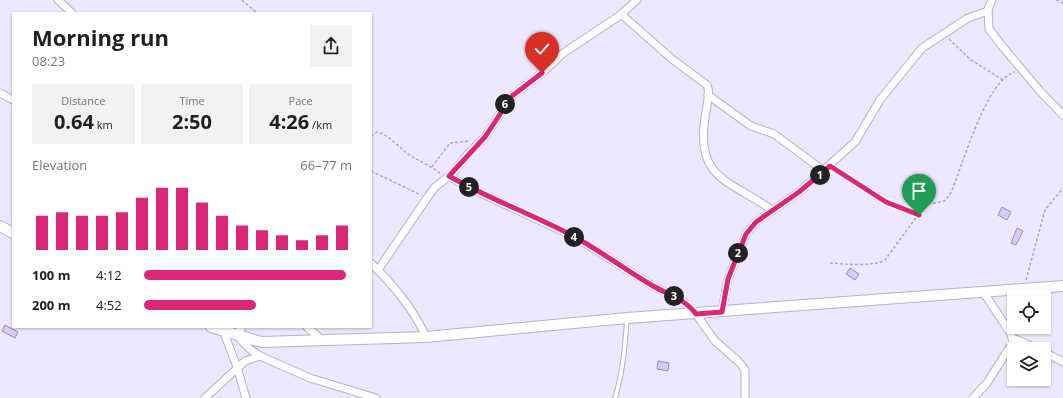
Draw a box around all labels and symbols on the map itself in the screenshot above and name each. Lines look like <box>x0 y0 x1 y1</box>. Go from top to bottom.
pin <box>525 32 559 73</box>
pin: 6 <box>495 94 515 114</box>
pin: 1 <box>810 165 830 185</box>
pin <box>902 174 936 215</box>
pin: 5 <box>459 177 479 197</box>
pin: 4 <box>564 227 584 247</box>
pin: 2 <box>728 243 748 263</box>
pin: 3 <box>664 286 684 306</box>

